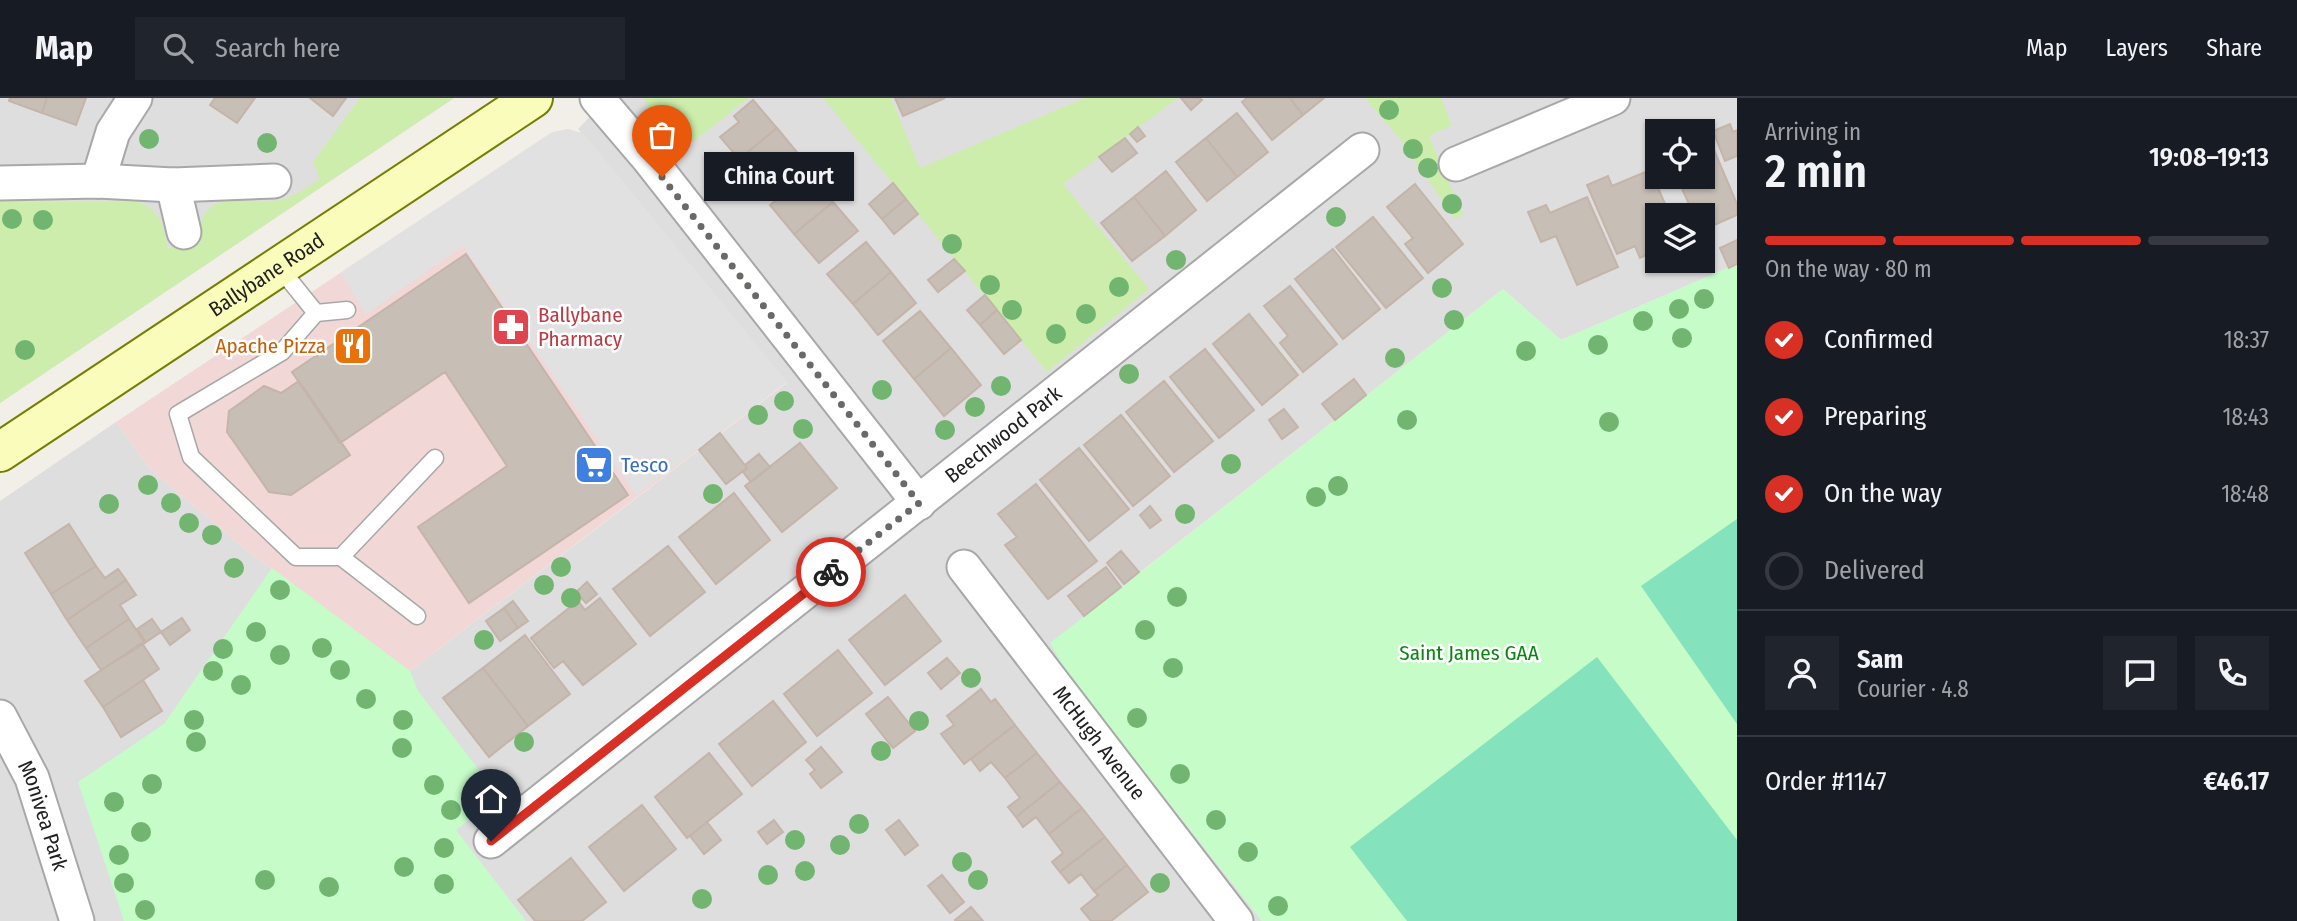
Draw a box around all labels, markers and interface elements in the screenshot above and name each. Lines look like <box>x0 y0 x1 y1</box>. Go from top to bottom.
search box <box>135 17 625 80</box>
text: Map <box>35 28 93 68</box>
icon: search <box>159 29 197 67</box>
text: Search here <box>215 33 340 64</box>
text: Map <box>2026 34 2068 62</box>
text: Layers <box>2106 34 2168 62</box>
text: Share <box>2206 34 2262 62</box>
pin <box>632 105 692 177</box>
icon: bag <box>643 116 681 154</box>
text: Arriving in <box>1765 118 1861 146</box>
map controls <box>1645 119 1715 273</box>
button: locate <box>1645 119 1715 189</box>
text: 19:08–19:13 <box>2149 142 2269 173</box>
text: 2 min <box>1765 144 1867 199</box>
callout: China Court <box>704 153 854 202</box>
text: China Court <box>724 162 834 190</box>
button: layers <box>1645 203 1715 273</box>
street label: Ballybane Road <box>204 227 329 323</box>
text: On the way · 80 m <box>1765 255 1932 283</box>
place label: Ballybane Pharmacy <box>538 302 623 352</box>
pharmacy icon: Ballybane Pharmacy <box>490 306 532 348</box>
icon: check <box>1765 321 1803 359</box>
text: Confirmed <box>1824 324 1934 355</box>
restaurant icon: Apache Pizza <box>332 325 374 367</box>
text: 18:37 <box>2224 326 2269 354</box>
place label: Apache Pizza <box>215 333 326 359</box>
street label: Beechwood Park <box>940 380 1067 489</box>
icon: check <box>1765 398 1803 436</box>
text: Preparing <box>1824 401 1926 432</box>
text: 18:43 <box>2223 403 2269 431</box>
supermarket icon: Tesco <box>573 444 615 486</box>
place label: Tesco <box>621 452 669 478</box>
icon: check <box>1765 475 1803 513</box>
text: On the way <box>1824 478 1942 509</box>
text: 18:48 <box>2221 480 2269 508</box>
courier <box>796 537 866 607</box>
icon: bike <box>812 553 850 591</box>
text: Delivered <box>1824 555 1925 586</box>
button: person <box>1765 636 1839 710</box>
button: chat <box>2103 636 2177 710</box>
button: phone <box>2195 636 2269 710</box>
park label: Saint James GAA <box>1399 640 1539 666</box>
text: Sam <box>1857 644 1903 675</box>
text: Courier · 4.8 <box>1857 675 1969 703</box>
street label: McHugh Avenue <box>1047 681 1151 805</box>
street label: Monivea Park <box>12 756 73 874</box>
text: Order #1147 <box>1765 766 1886 797</box>
text: €46.17 <box>2204 766 2269 797</box>
pin <box>461 769 521 841</box>
icon: home <box>472 780 510 818</box>

